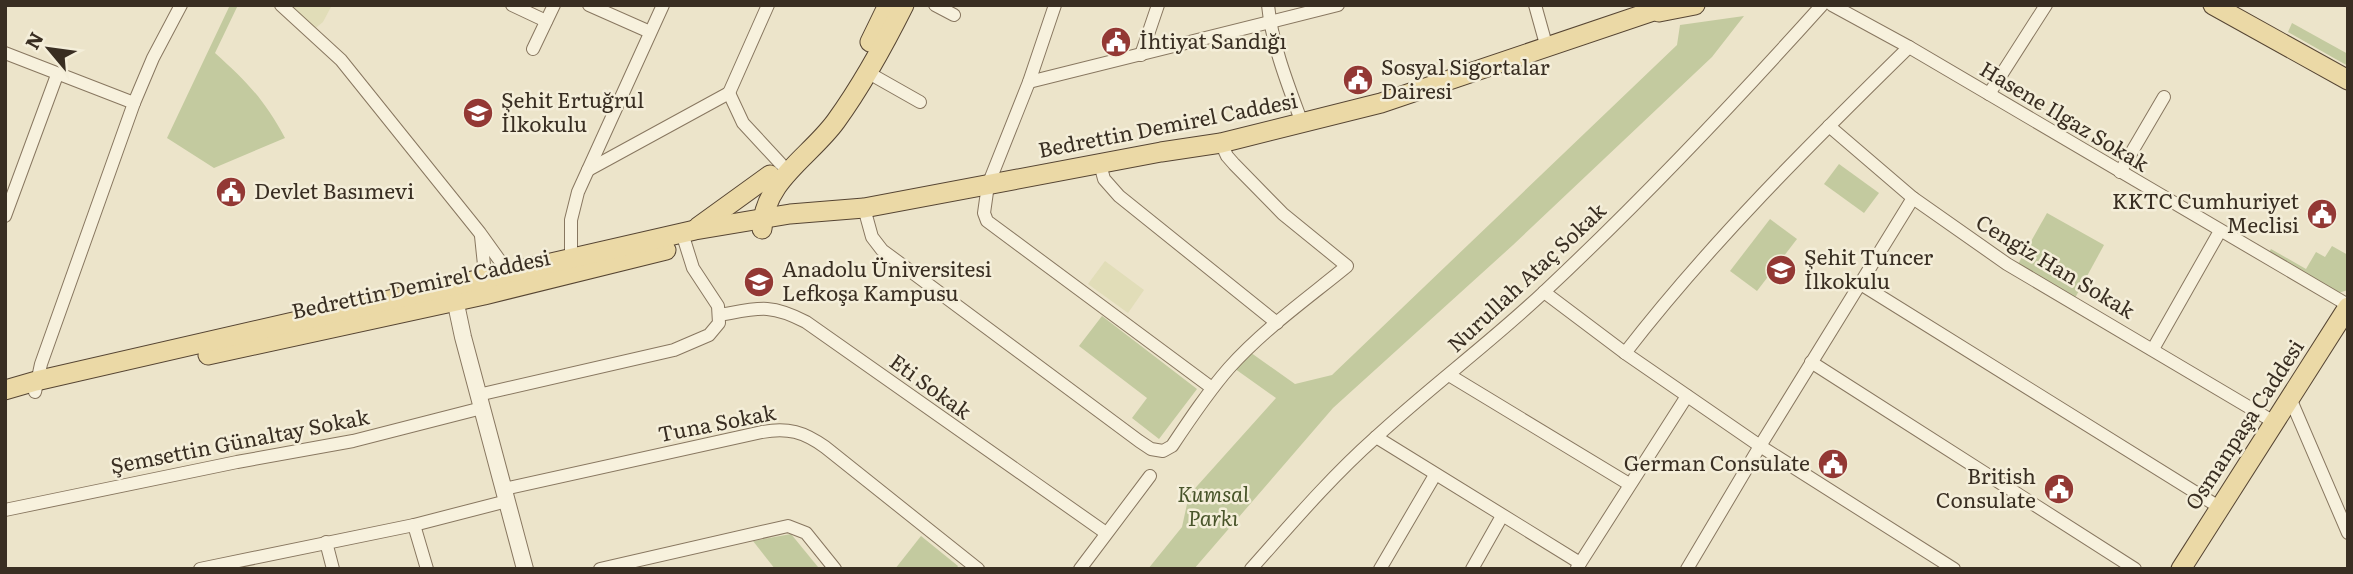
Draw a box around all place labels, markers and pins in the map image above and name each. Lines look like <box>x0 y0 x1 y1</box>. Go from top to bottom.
place label: İhtiyat Sandığı <box>1139 24 1287 55</box>
public building icon: İhtiyat Sandığı <box>1099 25 1133 59</box>
place label: Sosyal Sigortalar Dairesi <box>1381 50 1550 105</box>
public building icon: Sosyal Sigortalar Dairesi <box>1341 63 1375 97</box>
place label: Şehit Ertuğrul İlkokulu <box>501 83 644 138</box>
school or university icon: Şehit Ertuğrul İlkokulu <box>461 96 495 130</box>
place label: Devlet Basımevi <box>254 174 414 205</box>
public building icon: Devlet Basımevi <box>214 175 248 209</box>
place label: KKTC Cumhuriyet Meclisi <box>2112 184 2300 239</box>
public building icon: KKTC Cumhuriyet Meclisi <box>2305 197 2339 231</box>
place label: Şehit Tuncer İlkokulu <box>1804 240 1933 295</box>
place label: Anadolu Üniversitesi Lefkoşa Kampusu <box>782 252 992 307</box>
school or university icon: Şehit Tuncer İlkokulu <box>1764 253 1798 287</box>
school or university icon: Anadolu Üniversitesi Lefkoşa Kampusu <box>742 265 776 299</box>
place label: German Consulate <box>1624 446 1810 477</box>
public building icon: German Consulate <box>1816 447 1850 481</box>
place label: British Consulate <box>1936 459 2036 514</box>
public building icon: British Consulate <box>2042 472 2076 506</box>

